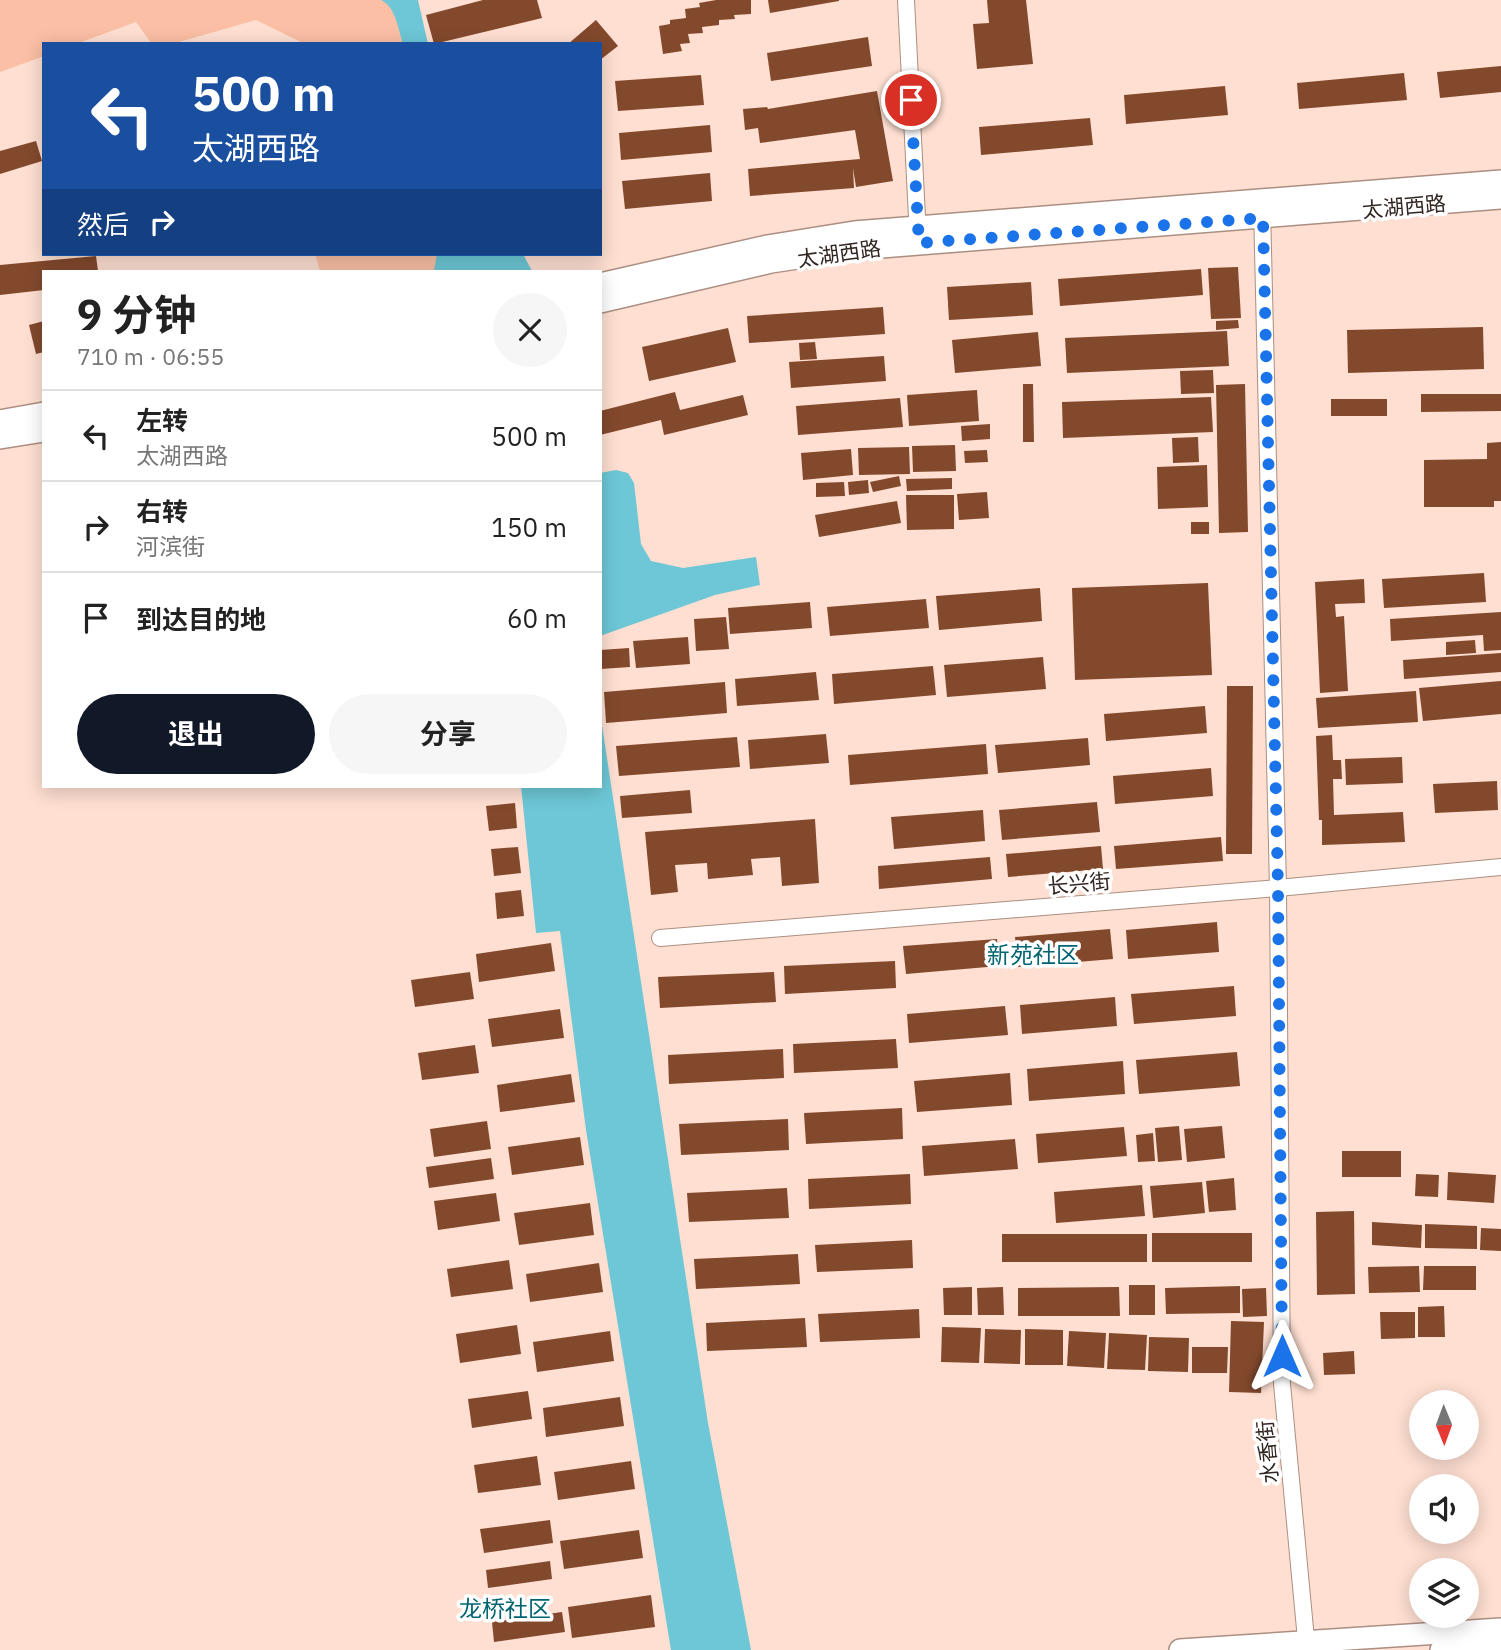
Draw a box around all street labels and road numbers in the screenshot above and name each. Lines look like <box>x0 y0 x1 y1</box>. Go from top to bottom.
street label: 太湖西路 <box>1361 188 1447 224</box>
street label: 太湖西路 <box>795 233 883 273</box>
street label: 长兴街 <box>1046 866 1112 900</box>
street label: 水香街 <box>1250 1419 1284 1485</box>

